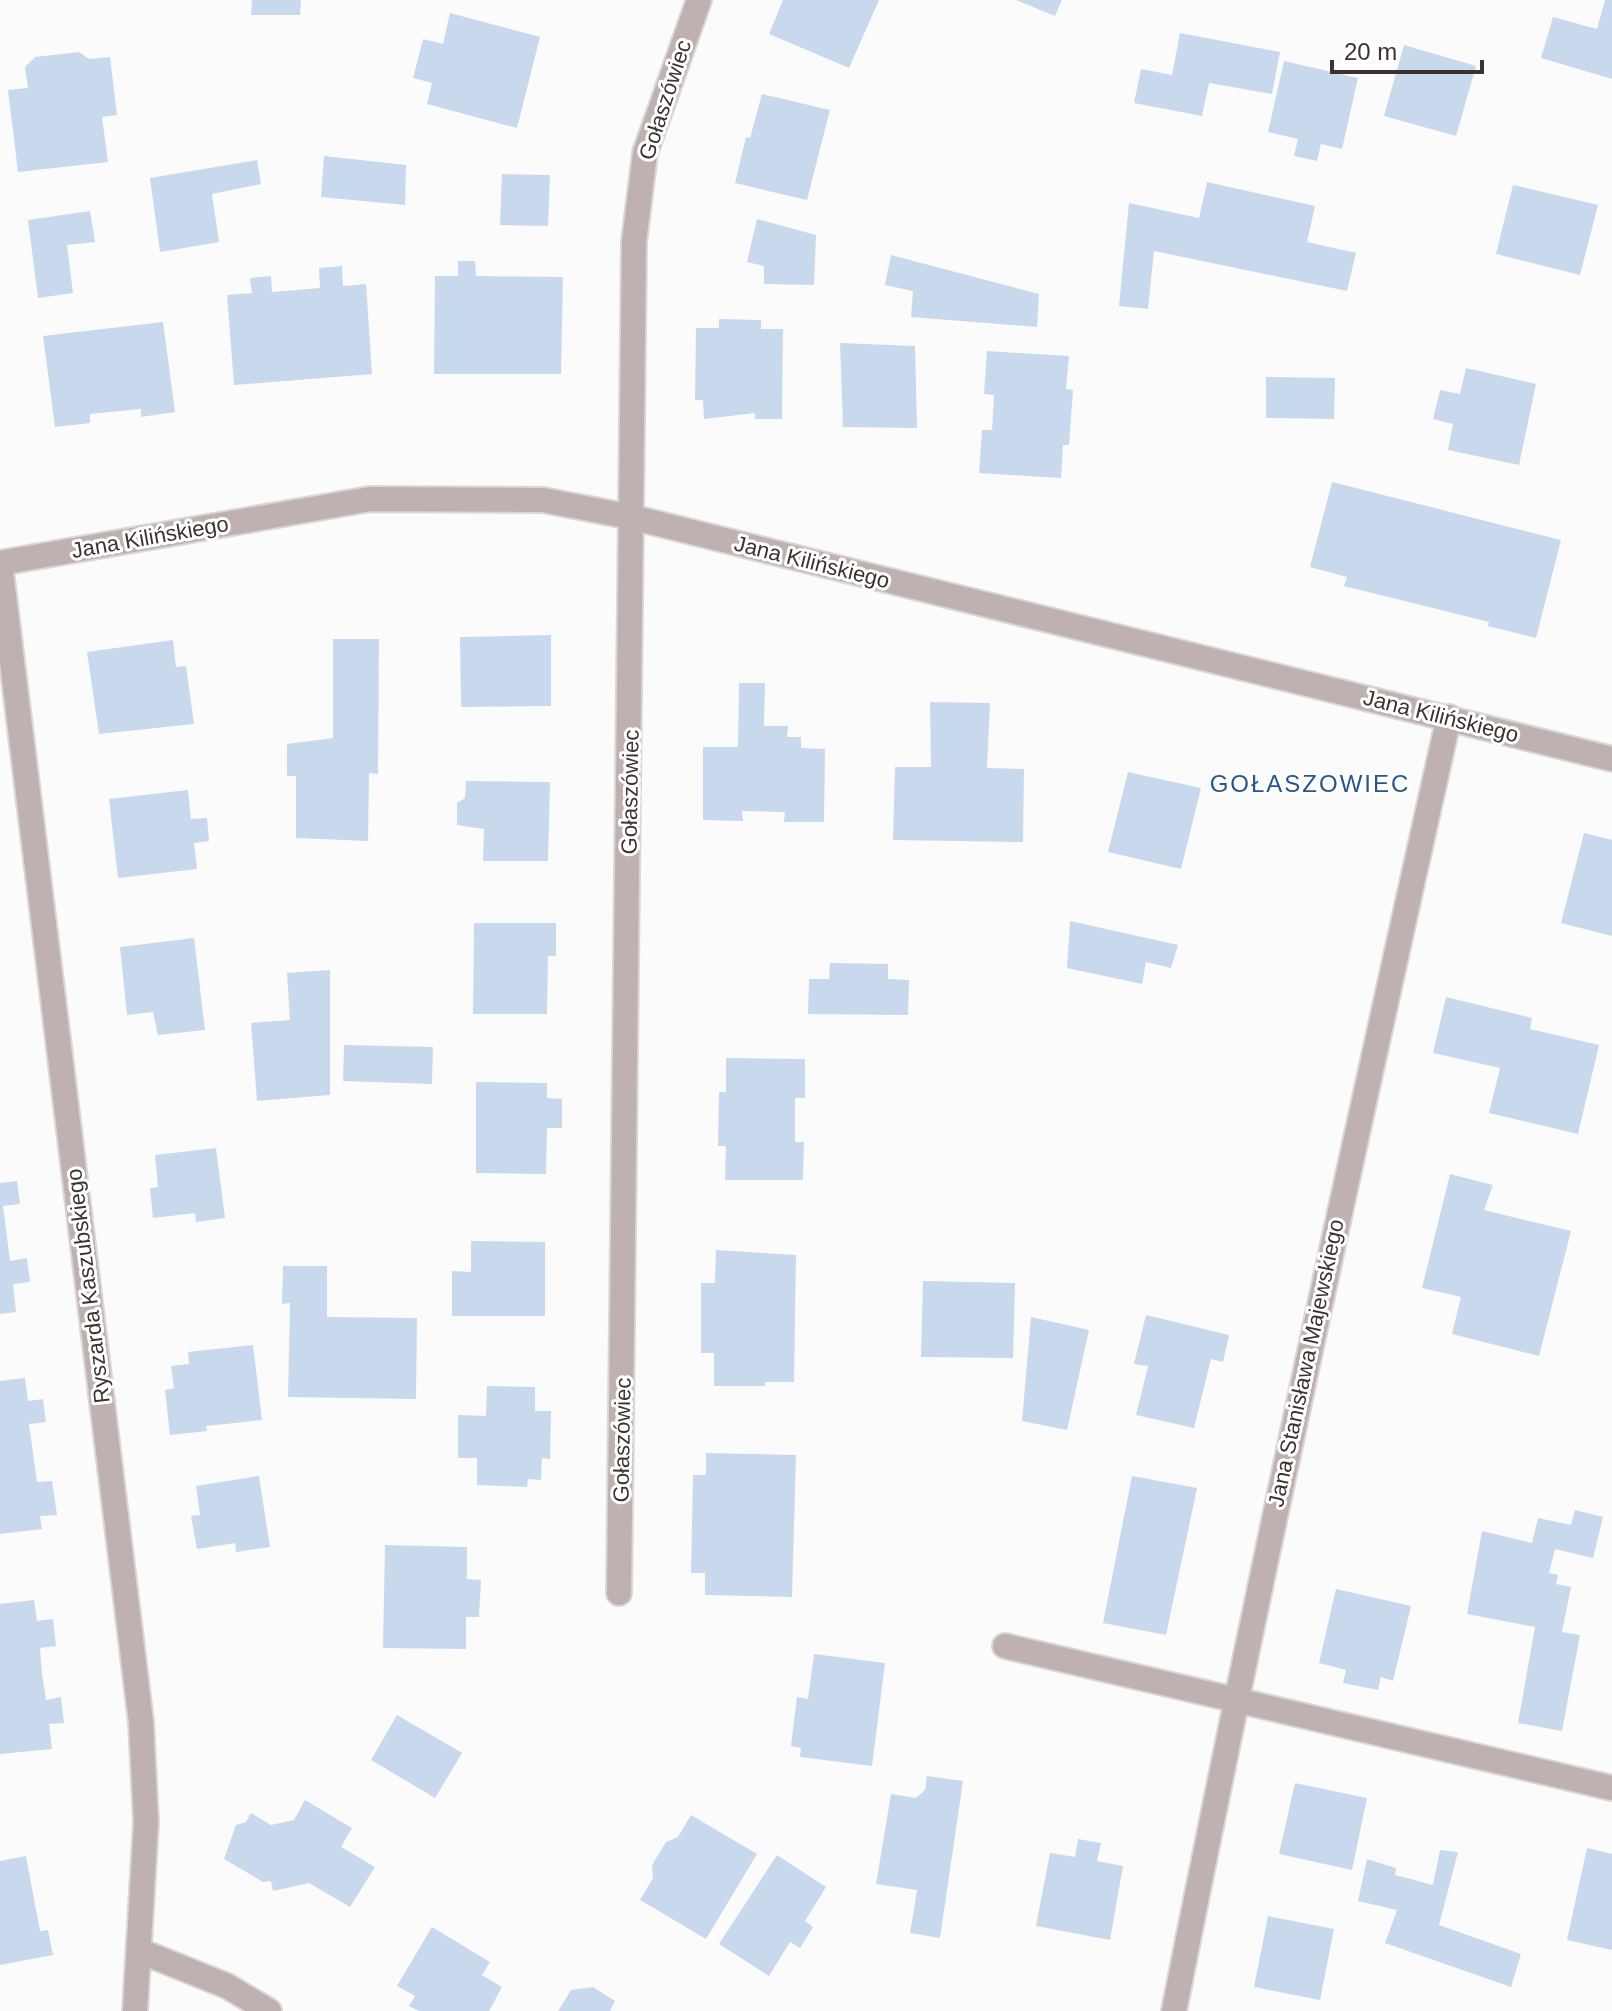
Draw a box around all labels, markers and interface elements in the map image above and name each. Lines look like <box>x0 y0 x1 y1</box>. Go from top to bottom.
scale bar <box>1332 24 1482 74</box>
street label: Gołaszówiec <box>634 37 696 163</box>
text: 20 m <box>1344 38 1397 65</box>
street label: Jana Kilińskiego <box>70 511 230 563</box>
street label: Jana Kilińskiego <box>732 531 892 593</box>
street label: Jana Kilińskiego <box>1361 685 1521 747</box>
street label: Gołaszówiec <box>616 729 644 855</box>
district label: GOŁASZOWIEC <box>1210 770 1410 797</box>
street label: Ryszarda Kaszubskiego <box>61 1167 115 1405</box>
street label: Jana Stanisława Majewskiego <box>1263 1217 1349 1509</box>
street label: Gołaszówiec <box>608 1377 636 1503</box>

